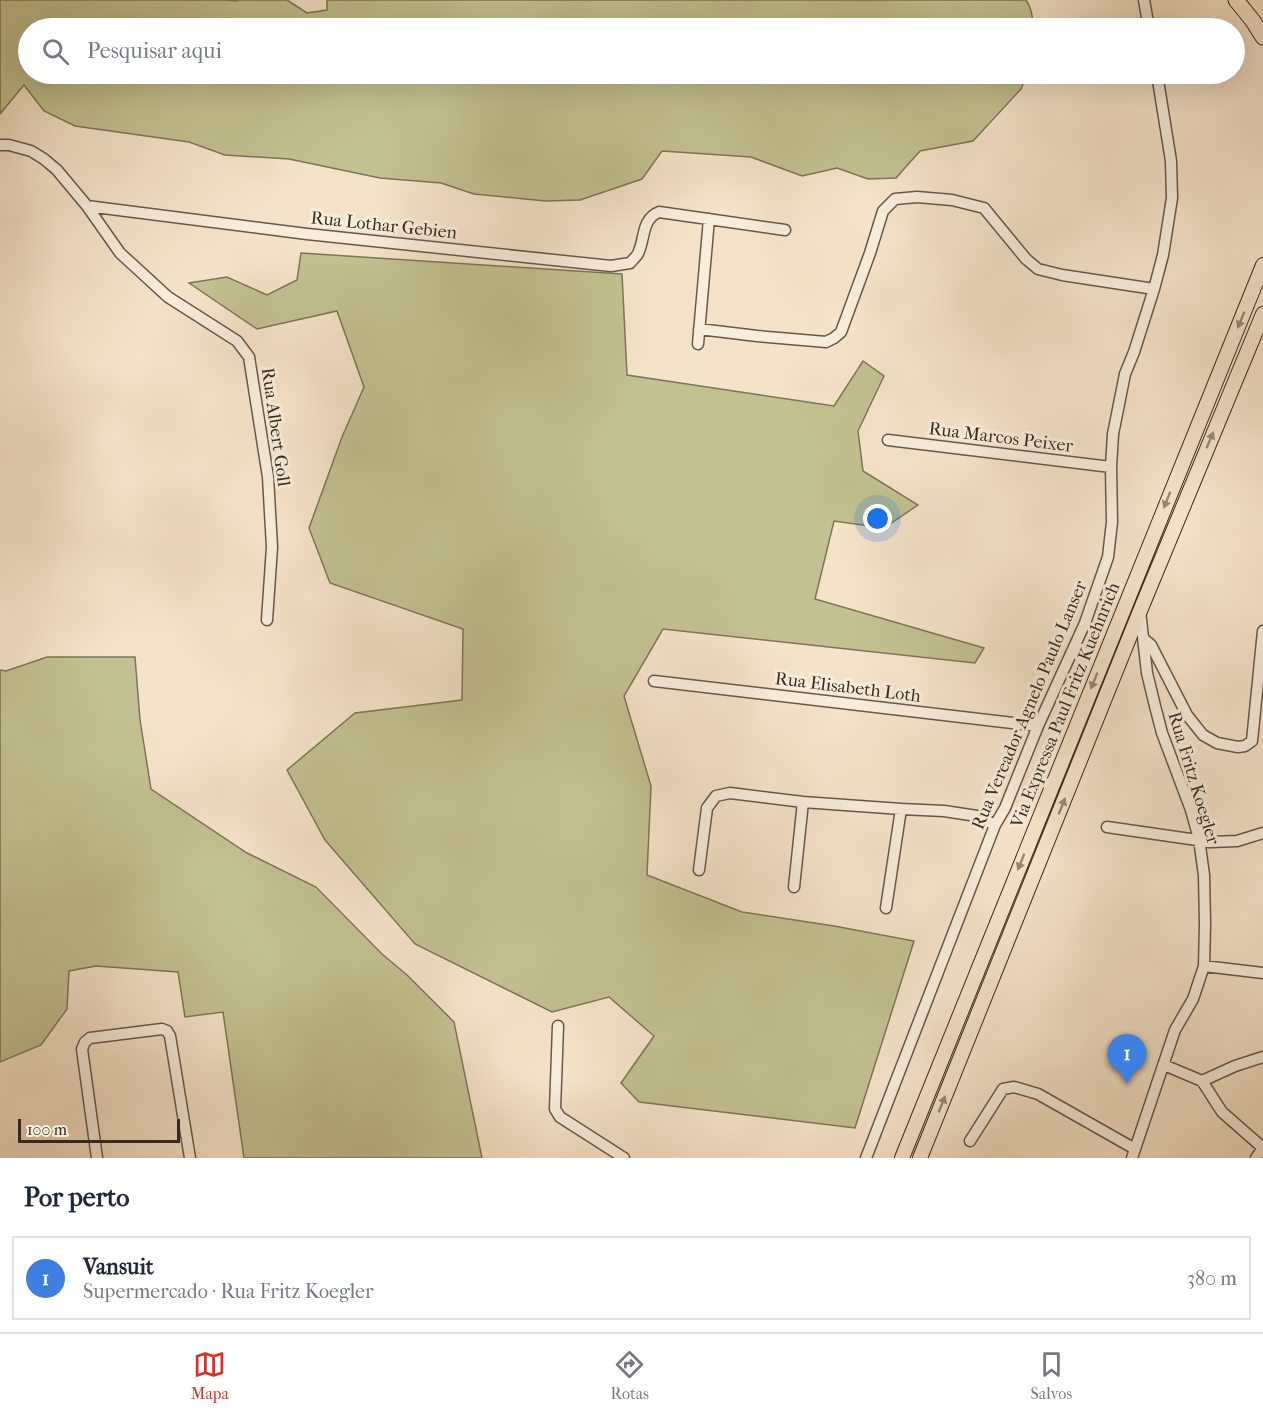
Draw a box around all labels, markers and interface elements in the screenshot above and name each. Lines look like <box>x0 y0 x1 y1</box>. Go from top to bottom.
search box <box>18 18 1245 84</box>
icon: search <box>39 35 72 68</box>
text: Pesquisar aqui <box>87 38 222 64</box>
street label: Rua Lothar Gebien <box>310 207 459 244</box>
one-way arrow <box>1236 311 1246 329</box>
street label: Rua Albert Goll <box>257 366 294 488</box>
street label: Rua Marcos Peixer <box>928 418 1075 457</box>
one-way arrow <box>1205 431 1215 449</box>
one-way arrow <box>1162 491 1171 509</box>
your location <box>863 504 892 533</box>
street label: Rua Vereador Agnelo Paulo Lanser <box>967 577 1092 833</box>
street label: Via Expressa Paul Fritz Kuehnrich <box>1006 579 1124 832</box>
street label: Rua Elisabeth Loth <box>774 668 922 707</box>
one-way arrow <box>1089 672 1098 690</box>
street label: Rua Fritz Koegler <box>1163 709 1224 847</box>
one-way arrow <box>1057 796 1067 814</box>
one-way arrow <box>1016 853 1026 871</box>
pin: 1 <box>1108 1034 1146 1084</box>
one-way arrow <box>937 1094 947 1112</box>
scale bar <box>18 1116 180 1144</box>
text: 100 m <box>27 1120 67 1139</box>
text: Por perto <box>24 1182 129 1213</box>
text: Vansuit <box>83 1254 154 1280</box>
text: 1 <box>42 1267 49 1290</box>
text: 380 m <box>1187 1267 1237 1290</box>
text: Supermercado · Rua Fritz Koegler <box>83 1280 373 1303</box>
tab: Mapa <box>191 1348 229 1403</box>
tab: Rotas <box>611 1348 649 1403</box>
tab: Salvos <box>1031 1348 1072 1403</box>

